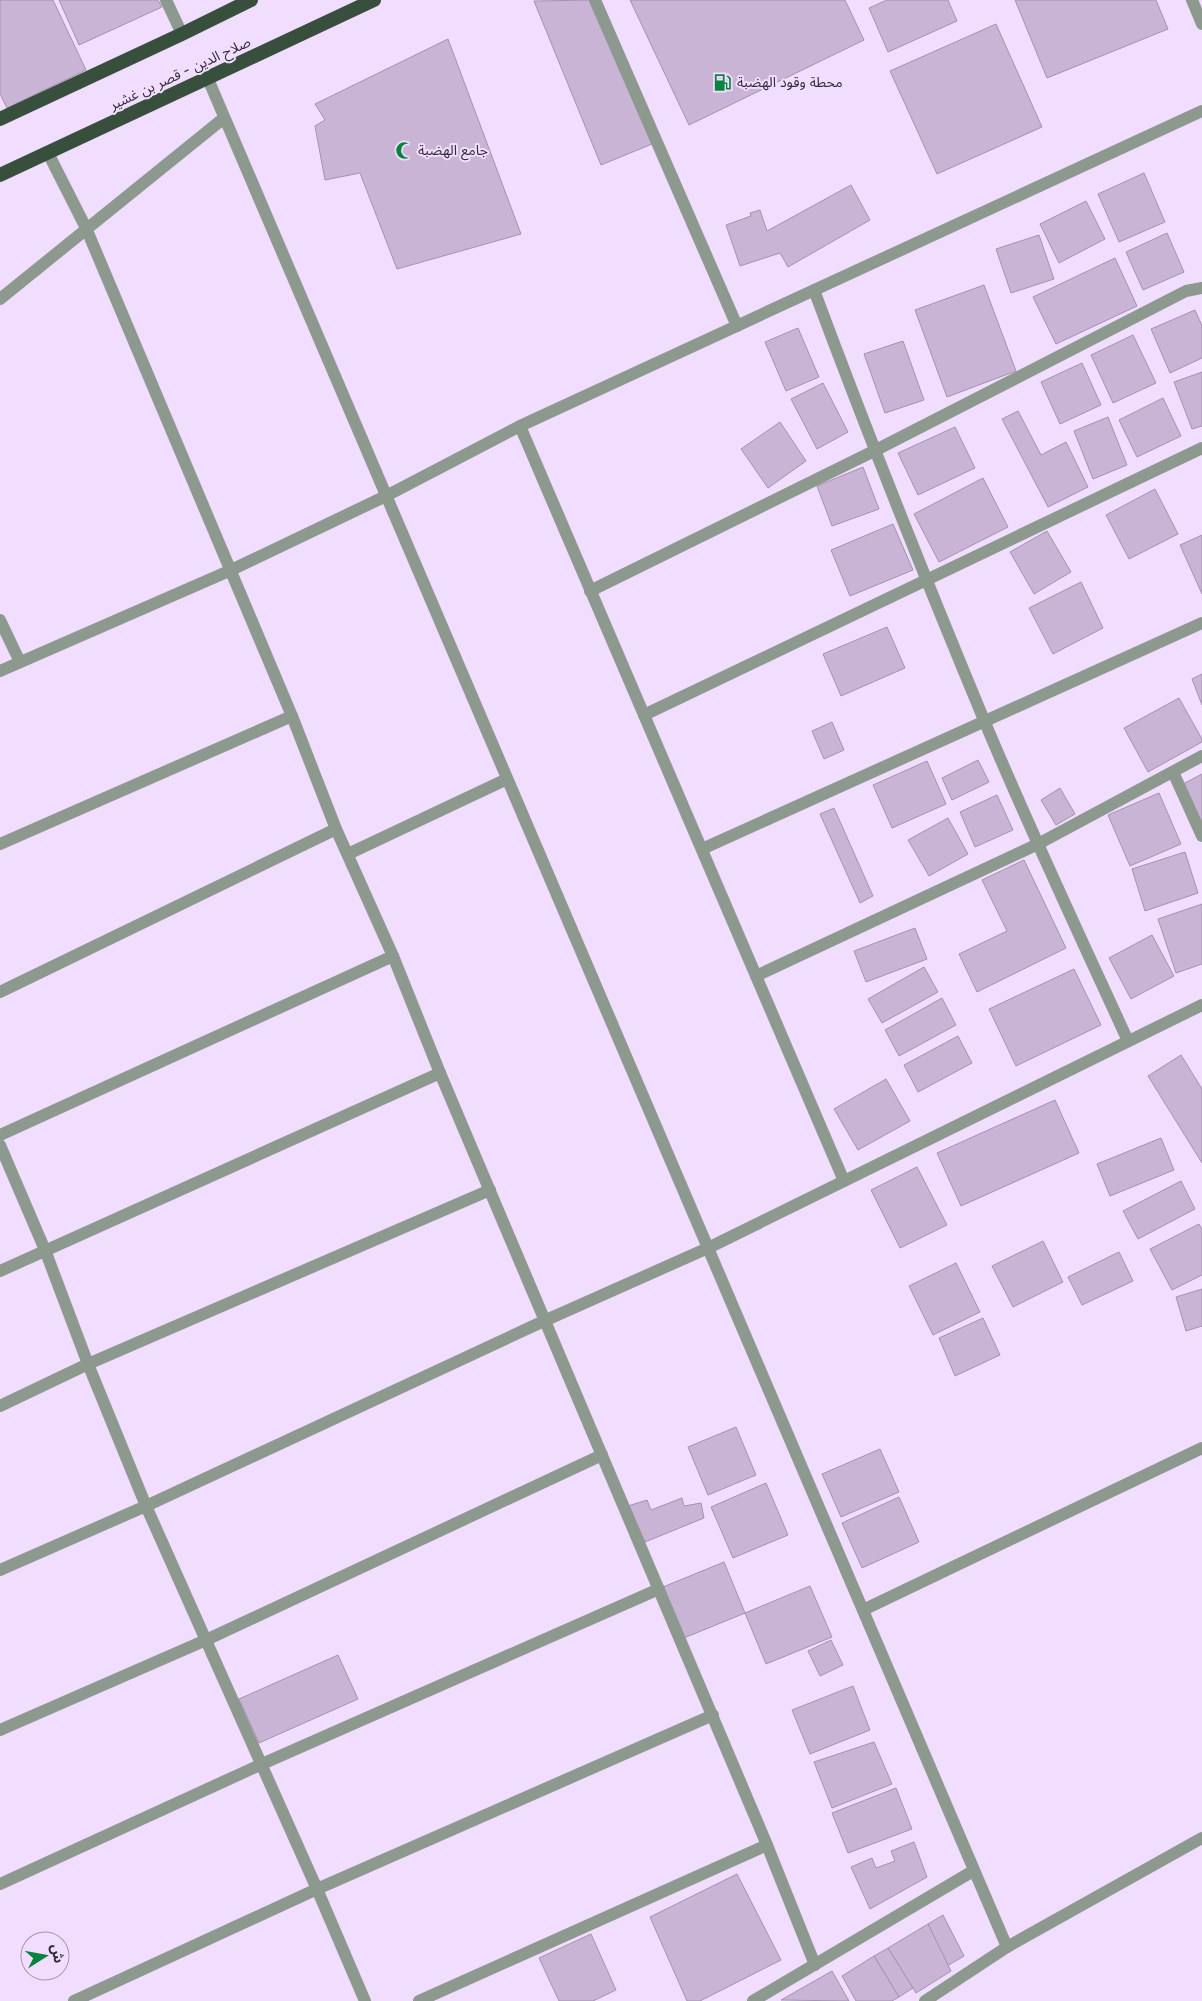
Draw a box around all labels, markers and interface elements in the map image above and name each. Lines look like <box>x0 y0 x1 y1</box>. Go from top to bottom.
street label: صلاح الدين - قصر بن غشير <box>106 32 255 116</box>
fuel station icon: محطة وقود الهضبة <box>713 72 733 92</box>
place label: محطة وقود الهضبة <box>737 73 843 91</box>
mosque icon: جامع الهضبة <box>394 140 414 160</box>
place label: جامع الهضبة <box>418 141 488 161</box>
north arrow <box>20 1931 70 1981</box>
text: ش <box>48 1942 68 1964</box>

